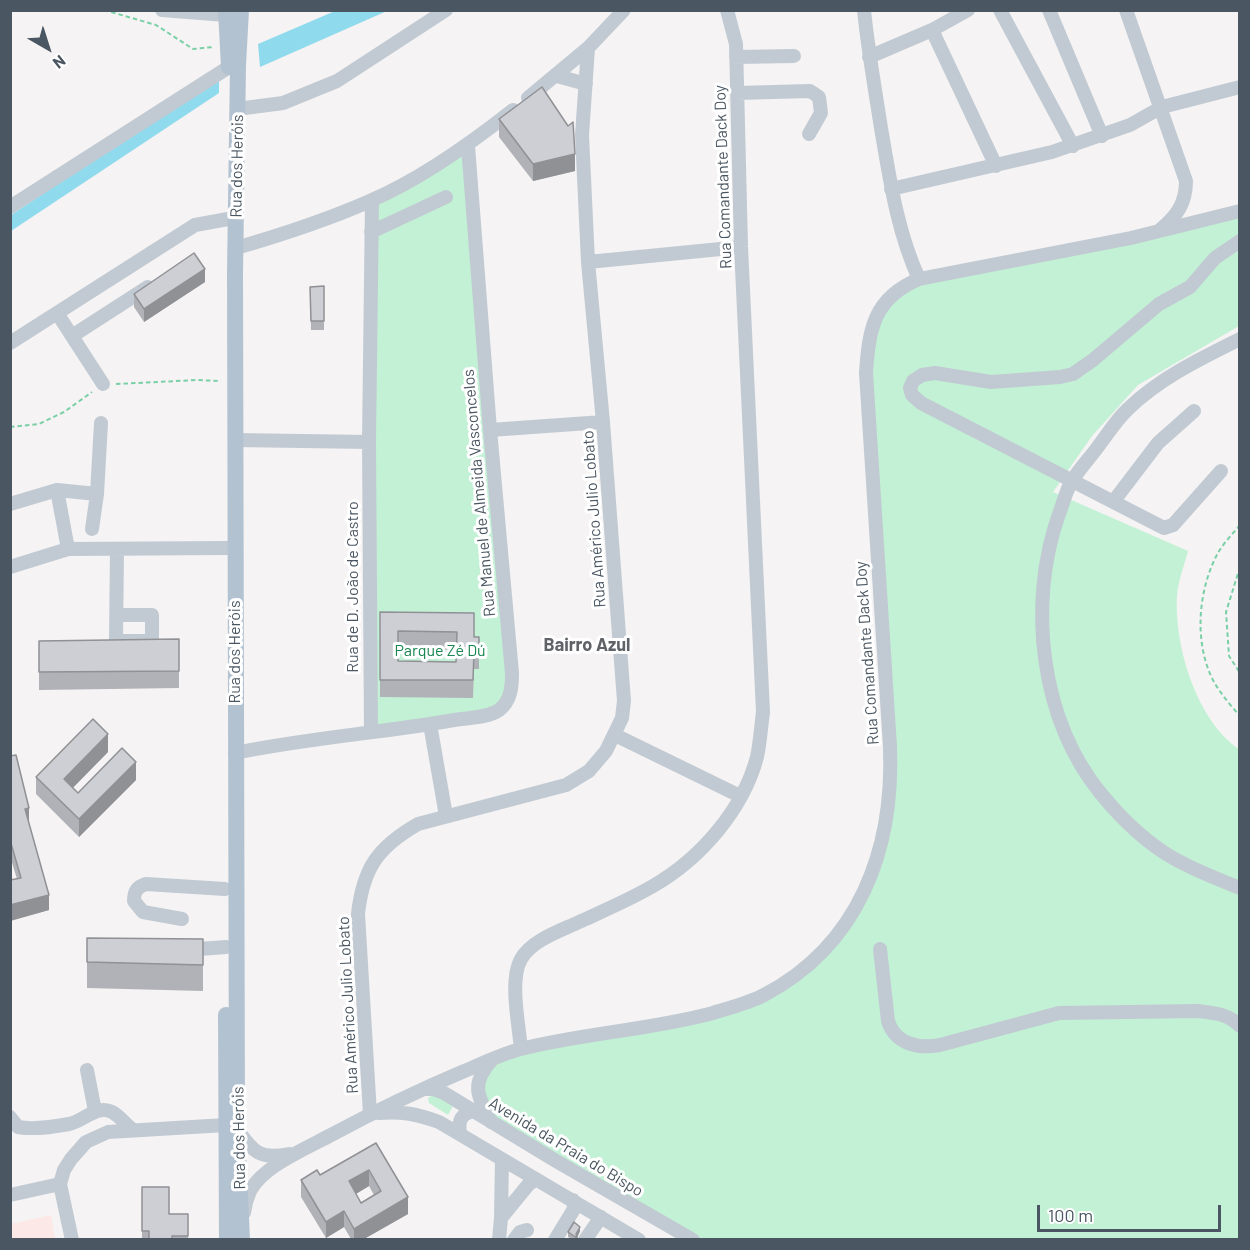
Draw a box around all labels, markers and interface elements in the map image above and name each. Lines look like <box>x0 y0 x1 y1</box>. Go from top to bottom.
north arrow <box>18 18 78 78</box>
text: N <box>50 52 70 73</box>
street label: Rua Comandante Dack Doy <box>710 85 736 269</box>
street label: Rua dos Heróis <box>227 114 247 218</box>
street label: Rua Manuel de Almeida Vasconcelos <box>459 368 499 618</box>
street label: Rua Américo Julio Lobato <box>578 430 610 608</box>
street label: Rua de D. João de Castro <box>343 501 363 673</box>
street label: Rua Comandante Dack Doy <box>851 561 883 745</box>
street label: Rua dos Heróis <box>225 600 245 704</box>
district label: Bairro Azul <box>544 634 630 656</box>
park label: Parque Zé Dú <box>394 641 486 661</box>
street label: Rua Américo Julio Lobato <box>334 916 362 1094</box>
street label: Rua dos Heróis <box>229 1086 249 1190</box>
street label: Avenida da Praia do Bispo <box>485 1093 647 1201</box>
scale bar <box>1040 1193 1224 1231</box>
text: 100 m <box>1048 1204 1093 1226</box>

